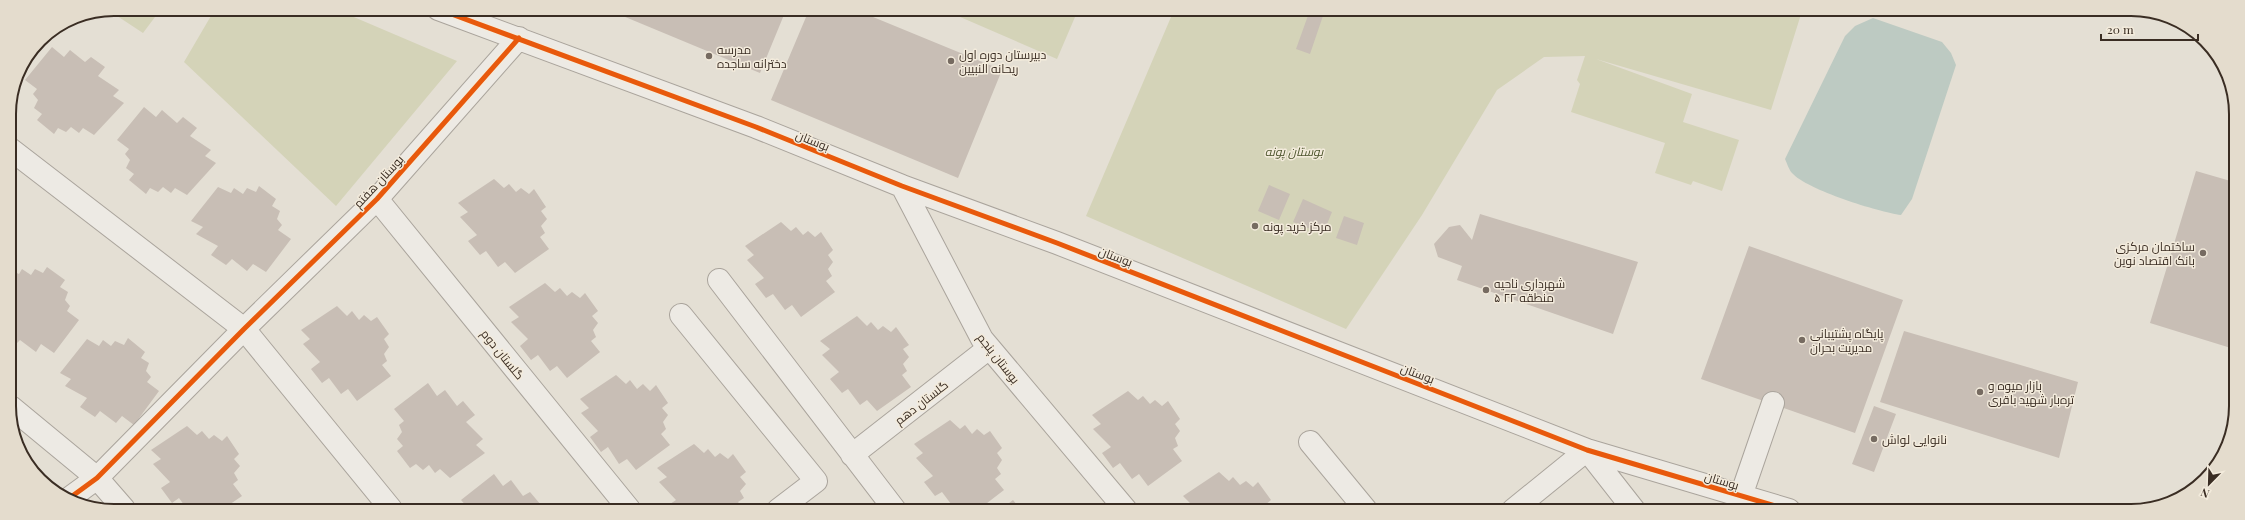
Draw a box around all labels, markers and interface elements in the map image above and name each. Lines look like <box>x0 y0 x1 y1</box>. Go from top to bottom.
scale bar <box>2101 16 2198 42</box>
text: 20 m <box>2107 21 2134 37</box>
place label: مدرسه دخترانه ساجده <box>717 41 787 71</box>
place label: دبیرستان دوره اول ریحانه النبیین <box>959 46 1047 76</box>
marker: مدرسه دخترانه ساجده <box>704 51 714 61</box>
marker: دبیرستان دوره اول ریحانه النبیین <box>946 56 956 66</box>
street label: بوستان <box>794 126 832 154</box>
park label: بوستان پونه <box>1265 143 1324 160</box>
street label: بوستان هفتم <box>349 151 407 212</box>
place label: مرکز خرید پونه <box>1263 218 1332 236</box>
marker: مرکز خرید پونه <box>1250 221 1260 231</box>
place label: ساختمان مرکزی بانک اقتصاد نوین <box>2114 238 2195 268</box>
street label: بوستان <box>1097 242 1135 270</box>
marker: ساختمان مرکزی بانک اقتصاد نوین <box>2198 248 2208 258</box>
place label: شهرداری ناحیه ۵ منطقه ۲۲ <box>1494 275 1565 305</box>
marker: شهرداری ناحیه ۵ منطقه ۲۲ <box>1481 285 1491 295</box>
place label: پایگاه پشتیبانی مدیریت بحران <box>1810 325 1884 355</box>
street label: گلستان دوم <box>477 326 528 383</box>
street label: بوستان پنجم <box>973 329 1024 388</box>
marker: پایگاه پشتیبانی مدیریت بحران <box>1797 335 1807 345</box>
street label: بوستان <box>1399 359 1437 387</box>
street label: گلستان دهم <box>891 376 952 429</box>
place label: بازار میوه و تره‌بار شهید باقری <box>1988 377 2075 407</box>
marker: بازار میوه و تره‌بار شهید باقری <box>1975 387 1985 397</box>
place label: نانوایی لواش <box>1882 431 1947 447</box>
marker: نانوایی لواش <box>1869 434 1879 444</box>
north arrow <box>2189 464 2229 504</box>
street label: بوستان <box>1703 467 1741 493</box>
text: N <box>2198 485 2211 502</box>

